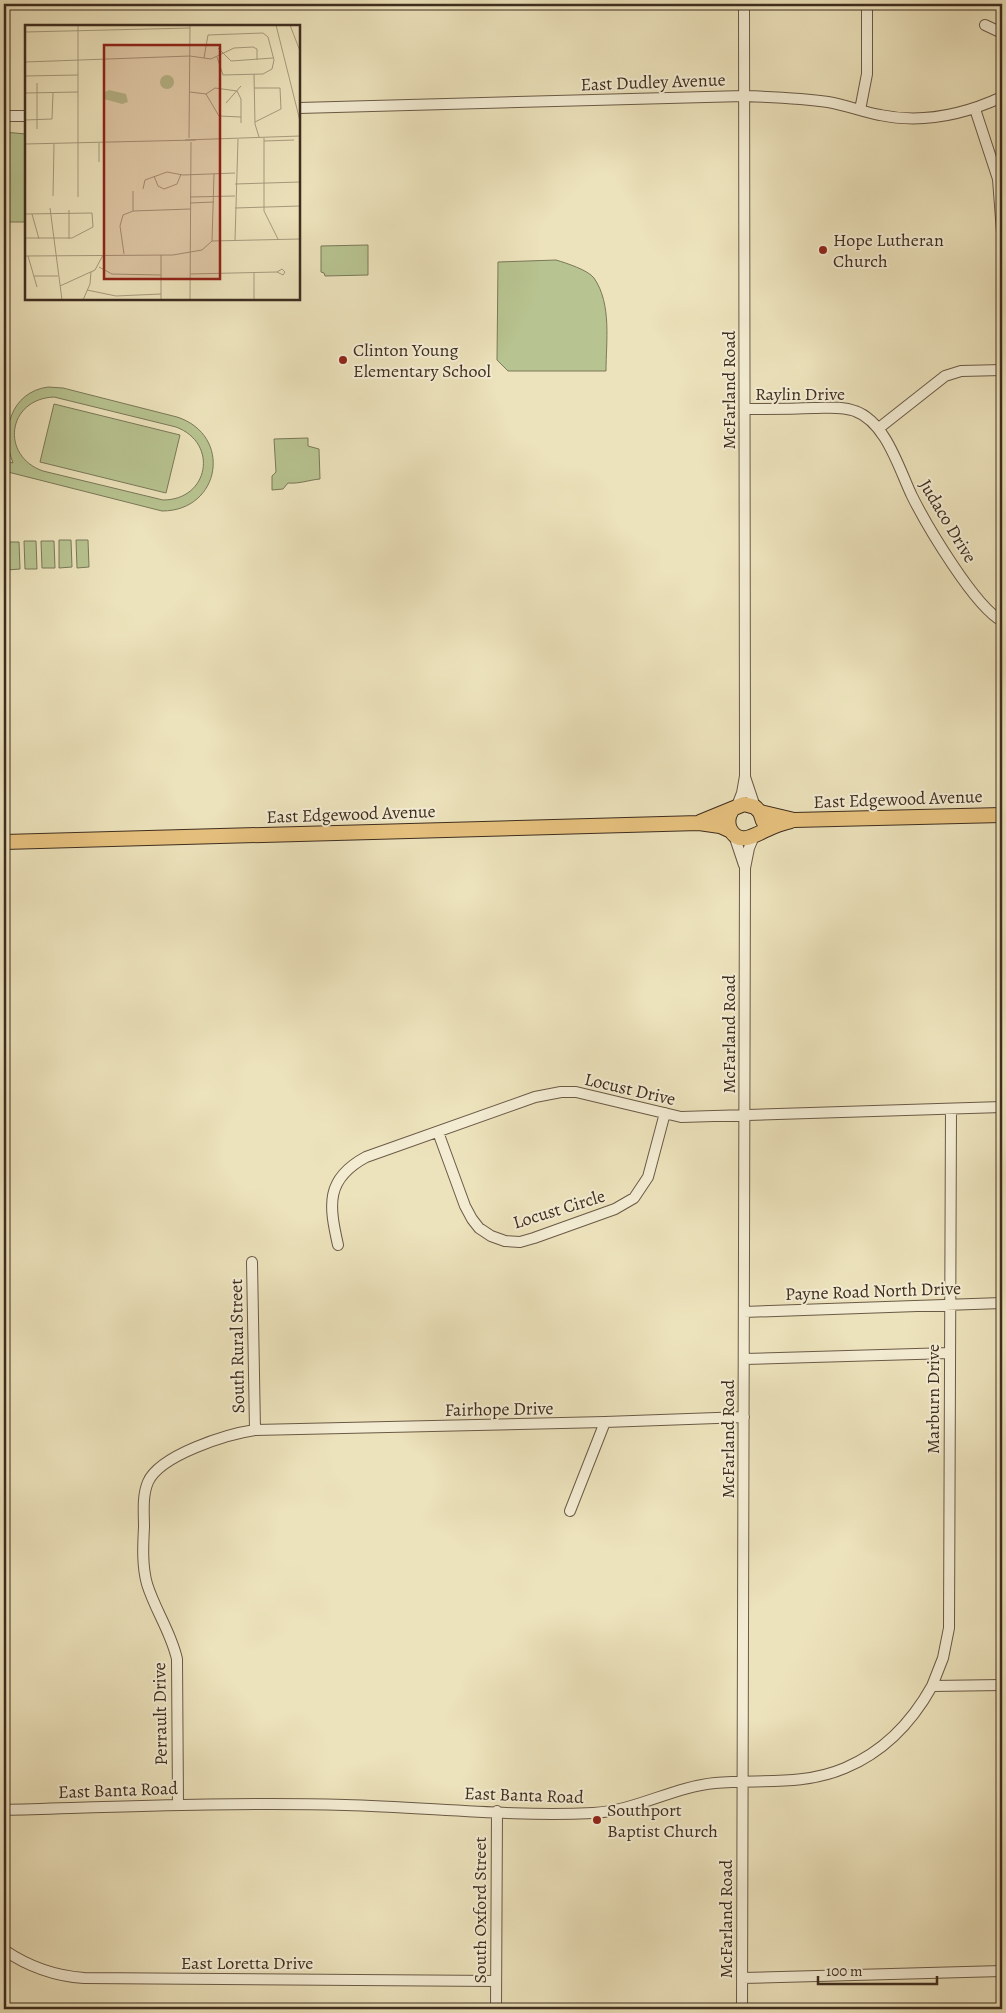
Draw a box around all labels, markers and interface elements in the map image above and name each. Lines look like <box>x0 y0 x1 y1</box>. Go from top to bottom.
inset map <box>25 25 300 300</box>
street label: East Dudley Avenue <box>580 67 726 97</box>
place label: Hope Lutheran Church <box>833 228 944 273</box>
marker: Hope Lutheran Church <box>817 244 829 256</box>
street label: McFarland Road <box>717 330 741 450</box>
place label: Clinton Young Elementary School <box>353 338 491 383</box>
marker: Clinton Young Elementary School <box>337 354 349 366</box>
street label: Raylin Drive <box>755 382 845 406</box>
street label: Judaco Drive <box>914 475 982 567</box>
street label: East Edgewood Avenue <box>813 784 983 814</box>
street label: East Edgewood Avenue <box>266 799 436 829</box>
street label: McFarland Road <box>717 974 741 1094</box>
street label: Locust Drive <box>582 1067 678 1111</box>
street label: Locust Circle <box>510 1184 608 1234</box>
street label: Payne Road North Drive <box>785 1276 961 1306</box>
street label: South Rural Street <box>224 1278 250 1413</box>
street label: Marburn Drive <box>921 1344 945 1454</box>
street label: McFarland Road <box>716 1379 740 1499</box>
street label: Fairhope Drive <box>444 1396 554 1422</box>
street label: Perrault Drive <box>147 1662 173 1766</box>
street label: East Banta Road <box>58 1776 179 1804</box>
street label: East Banta Road <box>464 1781 585 1809</box>
place label: Southport Baptist Church <box>607 1798 718 1843</box>
marker: Southport Baptist Church <box>591 1814 603 1826</box>
street label: South Oxford Street <box>468 1837 492 1983</box>
street label: McFarland Road <box>714 1859 738 1979</box>
street label: East Loretta Drive <box>181 1951 313 1975</box>
scale bar <box>818 1953 937 1985</box>
text: 100 m <box>826 1961 863 1981</box>

